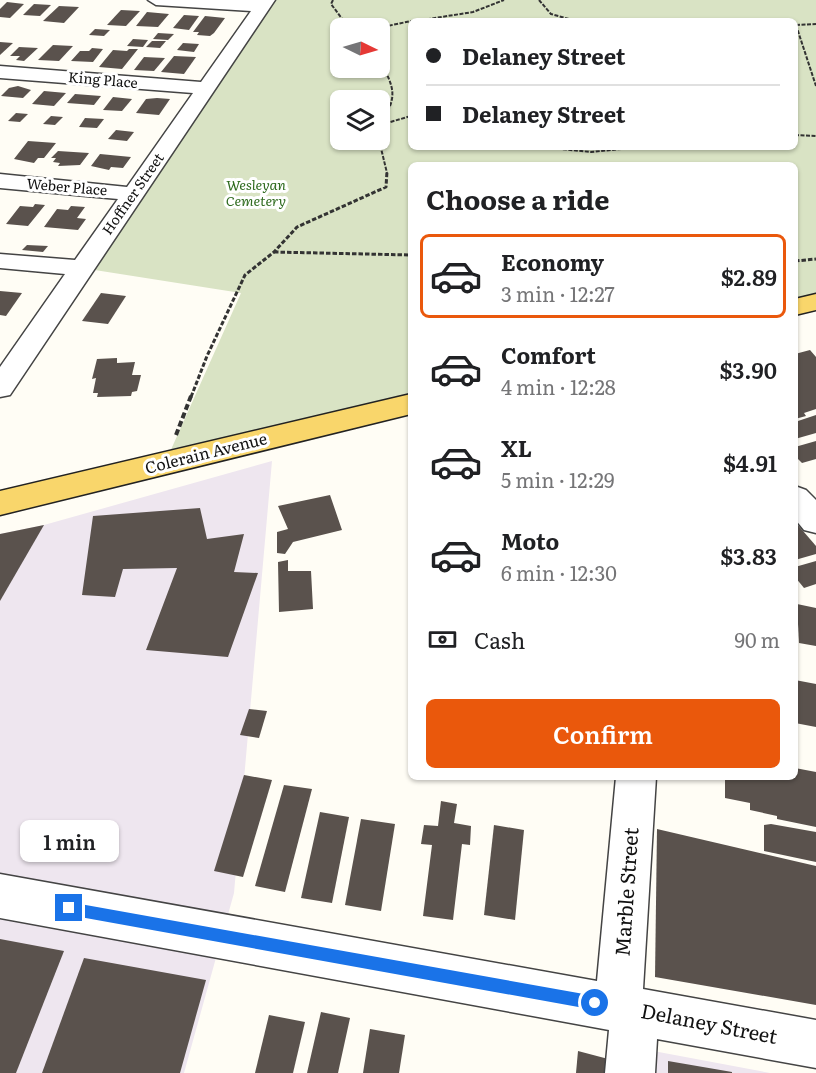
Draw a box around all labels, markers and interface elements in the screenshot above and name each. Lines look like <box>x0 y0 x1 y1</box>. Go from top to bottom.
north arrow <box>330 18 390 78</box>
map controls <box>330 18 390 150</box>
text: Delaney Street <box>462 39 626 72</box>
street label: King Place <box>67 66 139 92</box>
button: layers <box>330 90 390 150</box>
text: Delaney Street <box>462 97 626 130</box>
street label: Hoffner Street <box>97 148 168 238</box>
street label: Weber Place <box>26 173 108 199</box>
park label: Wesleyan Cemetery <box>226 174 286 210</box>
text: Choose a ride <box>426 178 609 218</box>
text: Economy <box>501 245 604 278</box>
icon: car <box>429 249 483 303</box>
text: $2.89 <box>721 260 777 293</box>
text: 3 min · 12:27 <box>501 278 615 308</box>
text: Comfort <box>501 338 596 371</box>
icon: car <box>429 342 483 396</box>
text: $3.90 <box>719 353 777 386</box>
text: 4 min · 12:28 <box>501 371 616 401</box>
street label: Colerain Avenue <box>142 425 269 479</box>
text: XL <box>501 431 532 464</box>
icon: car <box>429 435 483 489</box>
text: $4.91 <box>723 446 777 479</box>
text: 5 min · 12:29 <box>501 464 614 494</box>
text: Moto <box>501 524 559 557</box>
icon: car <box>429 528 483 582</box>
text: $3.83 <box>720 539 777 572</box>
text: 6 min · 12:30 <box>501 557 617 587</box>
icon: cash <box>426 623 459 656</box>
text: Cash <box>474 623 525 656</box>
text: 90 m <box>735 624 780 654</box>
button: Confirm <box>426 699 780 768</box>
callout: 1 min <box>20 821 118 863</box>
text: 1 min <box>43 826 96 856</box>
street label: Marble Street <box>606 826 644 957</box>
route end <box>55 894 82 921</box>
route start <box>581 989 608 1016</box>
street label: Delaney Street <box>638 994 780 1050</box>

